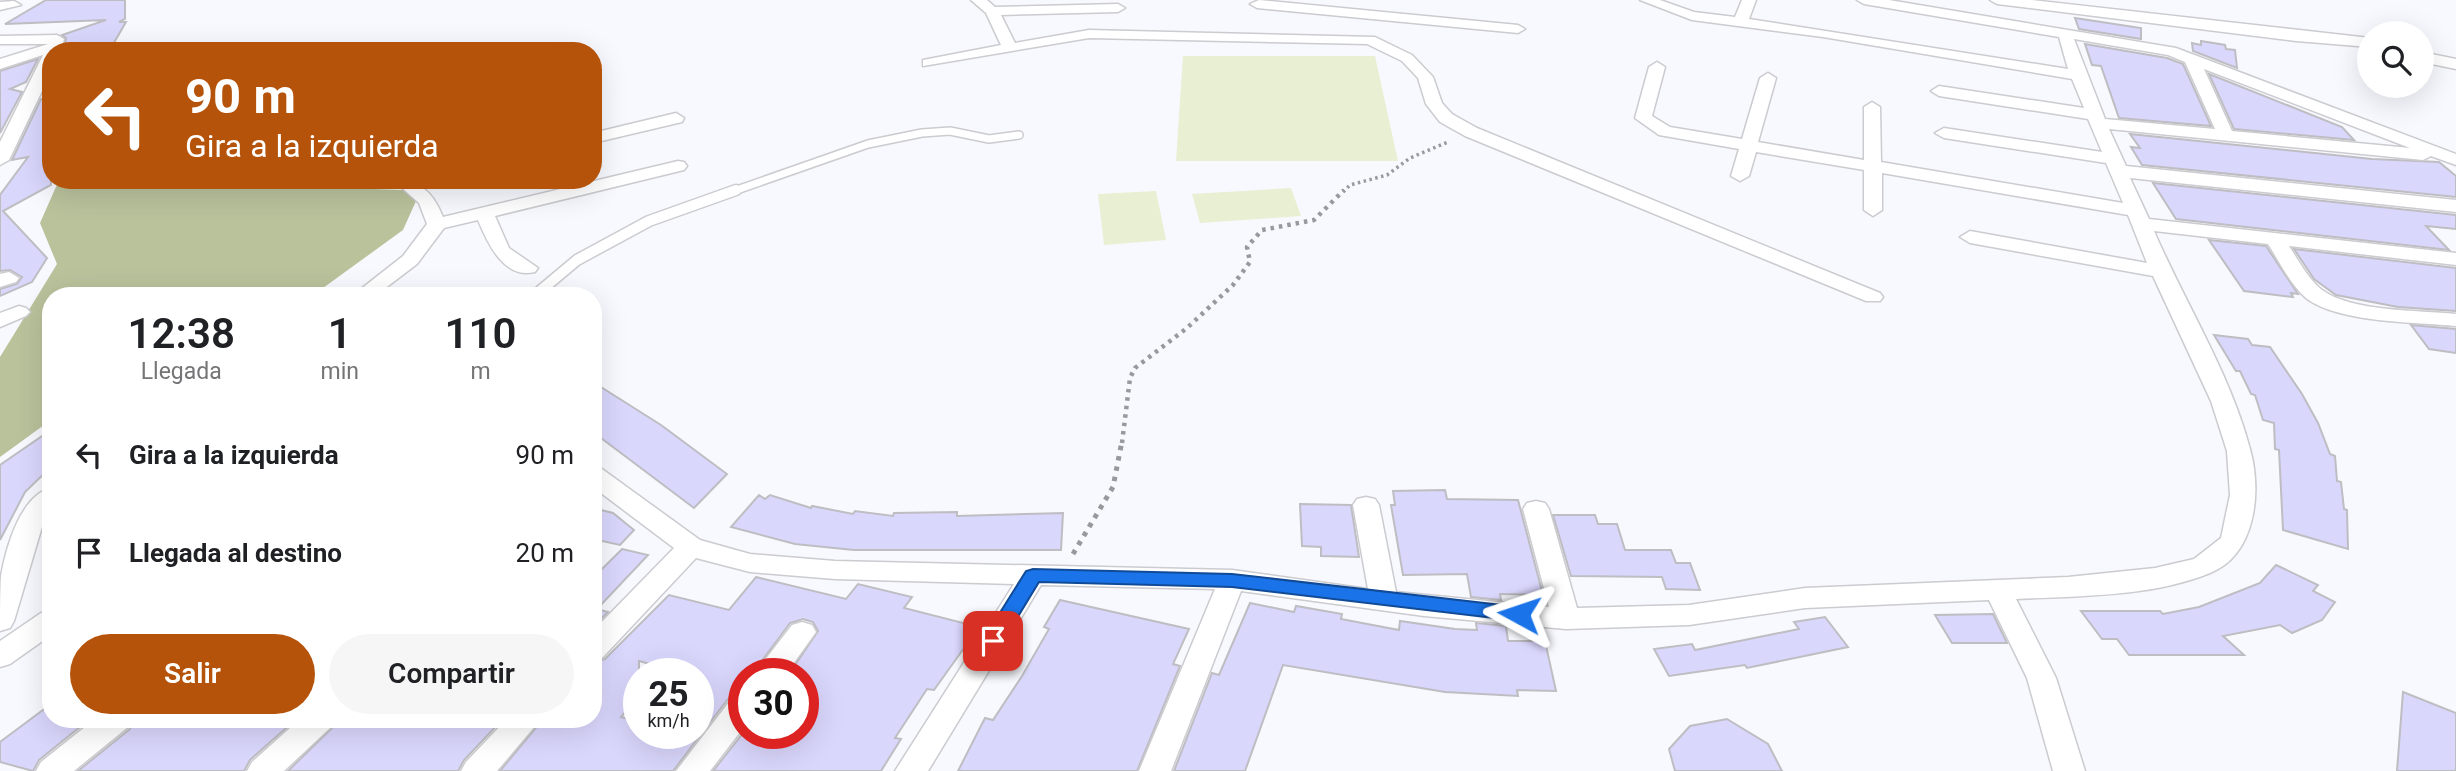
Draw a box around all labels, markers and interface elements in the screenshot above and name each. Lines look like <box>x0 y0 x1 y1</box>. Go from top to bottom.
map controls <box>2357 21 2434 98</box>
button: search <box>2357 21 2434 98</box>
text: 90 m <box>185 68 296 125</box>
icon: left <box>70 70 161 161</box>
text: Gira a la izquierda <box>185 127 439 165</box>
text: 12:38 <box>128 309 235 358</box>
text: 1 <box>328 309 352 358</box>
text: 110 <box>444 309 516 358</box>
text: Llegada <box>141 358 222 385</box>
text: min <box>320 358 359 385</box>
text: m <box>470 358 491 385</box>
icon: left <box>70 436 108 474</box>
text: Gira a la izquierda <box>129 440 339 470</box>
text: 90 m <box>516 440 574 470</box>
icon: arrive <box>70 534 108 572</box>
text: Llegada al destino <box>129 538 342 568</box>
text: 20 m <box>516 538 574 568</box>
position arrow <box>1482 577 1556 651</box>
pin <box>963 611 1023 671</box>
icon: arrive <box>974 622 1012 660</box>
button: Salir <box>70 634 315 714</box>
button: Compartir <box>329 634 574 714</box>
speed limit sign: 30 <box>728 658 819 749</box>
text: 25 <box>648 674 689 715</box>
text: km/h <box>647 710 690 731</box>

